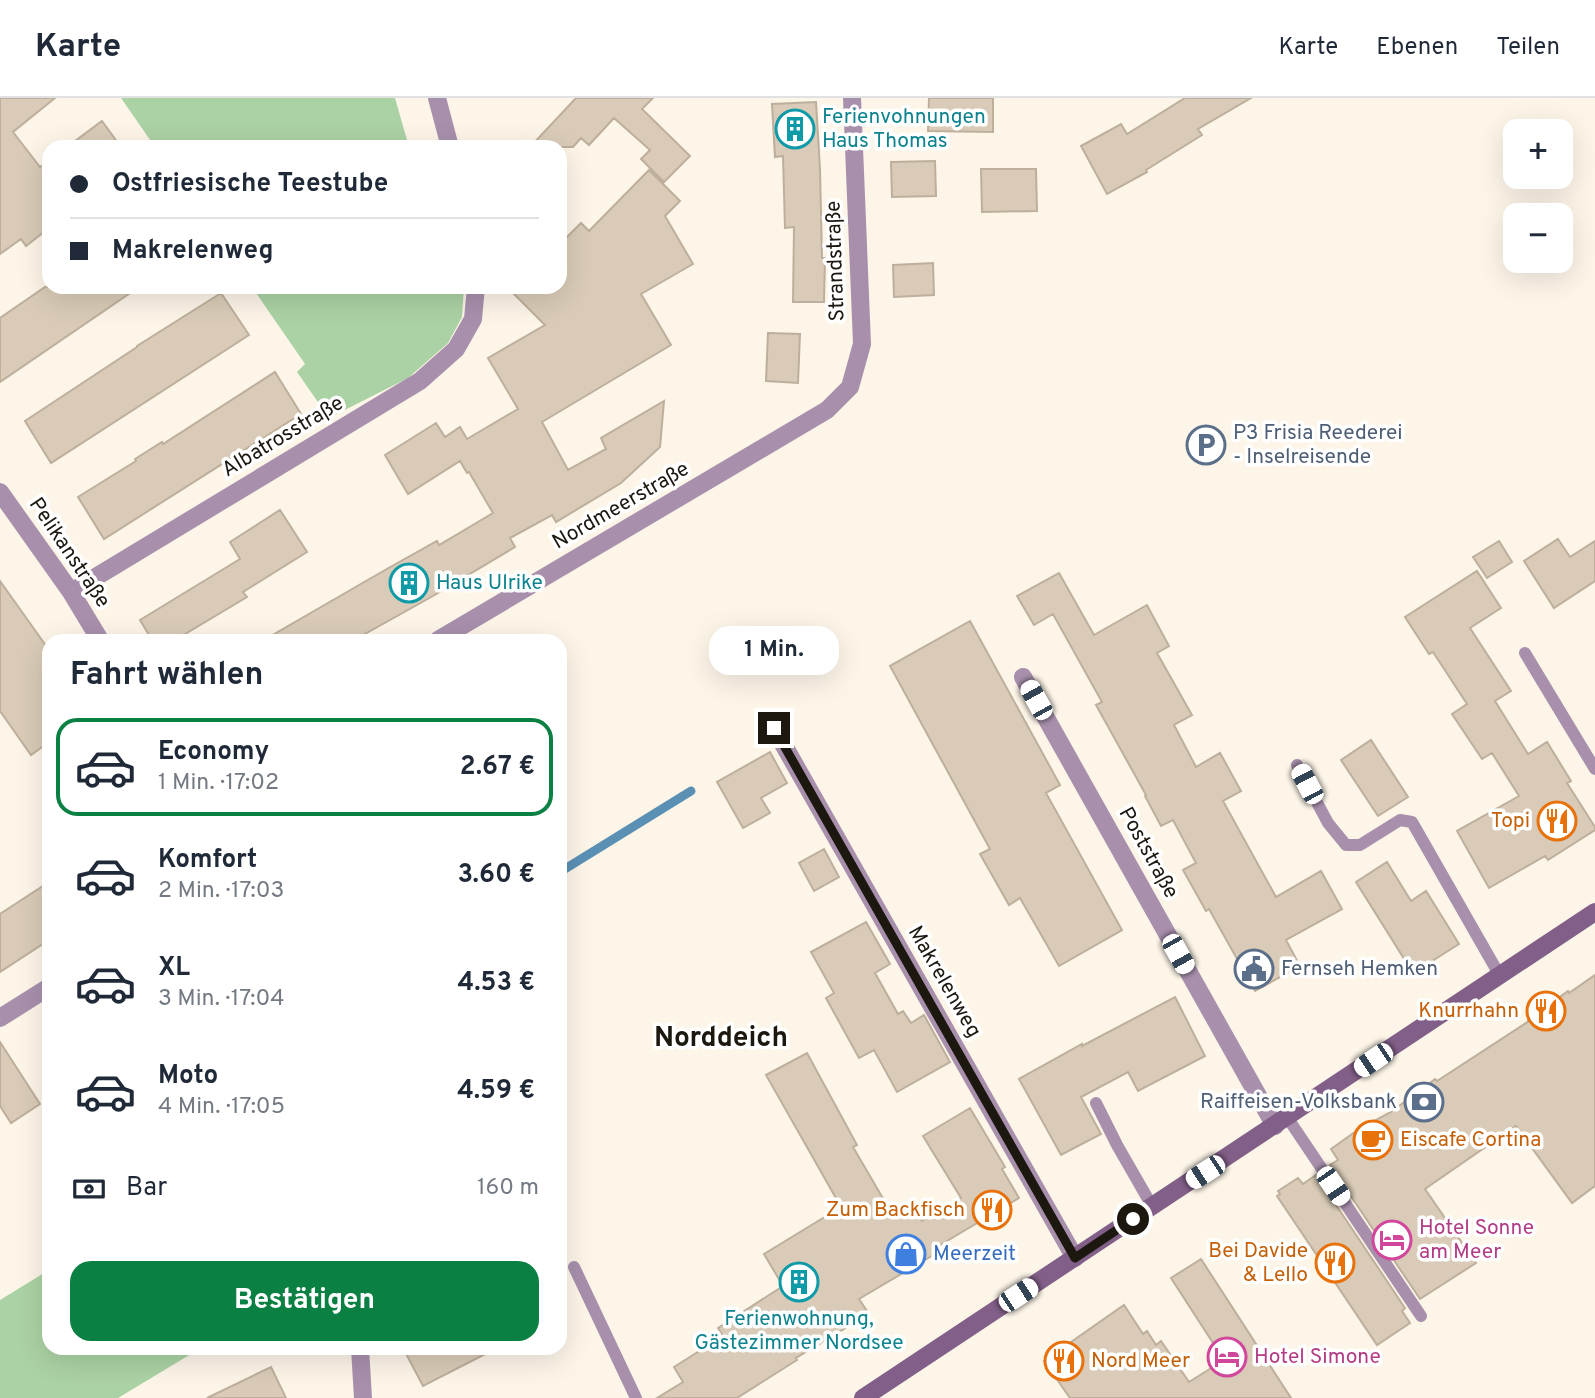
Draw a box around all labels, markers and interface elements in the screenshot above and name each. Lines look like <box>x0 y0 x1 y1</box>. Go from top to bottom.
text: Karte <box>35 27 121 69</box>
text: Karte <box>1278 33 1338 63</box>
text: Ebenen <box>1376 33 1458 63</box>
text: Teilen <box>1496 33 1560 63</box>
place label: Ferienvohnungen Haus Thomas <box>822 104 986 155</box>
building icon: Ferienvohnungen Haus Thomas <box>774 108 816 150</box>
map controls <box>1503 119 1573 273</box>
button: + <box>1503 119 1573 189</box>
text: Ostfriesische Teestube <box>112 168 388 201</box>
street label: Strandstraße <box>820 200 852 322</box>
button: − <box>1503 203 1573 273</box>
text: Makrelenweg <box>112 235 273 268</box>
street label: Albatrosstraße <box>217 390 349 484</box>
place label: P3 Frisia Reederei - Inselreisende <box>1233 420 1403 471</box>
parking icon: P3 Frisia Reederei - Inselreisende <box>1185 424 1227 466</box>
street label: Nordmeerstraße <box>548 456 694 556</box>
street label: Pelikanstraße <box>22 493 116 613</box>
building icon: Haus Ulrike <box>388 562 430 604</box>
place label: Haus Ulrike <box>436 570 543 597</box>
callout: 1 Min. <box>709 626 839 676</box>
text: 1 Min. <box>744 636 804 665</box>
text: Fahrt wählen <box>70 656 263 696</box>
car <box>1017 677 1056 723</box>
route end <box>758 712 790 744</box>
icon: car <box>74 736 137 799</box>
text: Economy <box>158 736 269 769</box>
text: 2.67 € <box>460 751 535 784</box>
car <box>1288 761 1327 807</box>
text: 1 Min. · 17:02 <box>158 769 279 798</box>
restaurant icon: Topi <box>1536 800 1578 842</box>
street label: Poststraße <box>1112 802 1184 904</box>
place label: Topi <box>1491 808 1530 835</box>
icon: car <box>74 844 137 907</box>
text: Komfort <box>158 844 257 877</box>
text: 3.60 € <box>458 859 535 892</box>
text: 2 Min. · 17:03 <box>158 877 284 906</box>
street label: Makrelenweg <box>901 921 987 1043</box>
car <box>1159 931 1198 977</box>
public building icon: Fernseh Hemken <box>1233 948 1275 990</box>
icon: car <box>74 952 137 1015</box>
text: XL <box>158 952 190 985</box>
place label: Fernseh Hemken <box>1281 956 1438 983</box>
text: 4.53 € <box>458 967 535 1000</box>
text: 3 Min. · 17:04 <box>158 985 284 1014</box>
restaurant icon: Knurrhahn <box>1525 990 1567 1032</box>
place label: Knurrhahn <box>1418 998 1519 1025</box>
district label: Norddeich <box>654 1021 788 1057</box>
car <box>1350 1040 1397 1080</box>
icon: car <box>74 1060 137 1123</box>
text: Moto <box>158 1060 218 1093</box>
text: 4.59 € <box>457 1075 535 1108</box>
bank icon: Raiffeisen-Volksbank <box>1403 1081 1445 1123</box>
place label: Raiffeisen-Volksbank <box>1200 1089 1397 1116</box>
text: 4 Min. · 17:05 <box>158 1093 285 1122</box>
cafe icon: Eiscafe Cortina <box>1352 1119 1394 1161</box>
place label: Eiscafe Cortina <box>1400 1127 1541 1154</box>
car <box>1182 1152 1229 1192</box>
car <box>1313 1163 1354 1209</box>
icon: cash <box>70 1170 108 1208</box>
text: Bar <box>126 1172 167 1205</box>
text: 160 m <box>477 1174 539 1203</box>
restaurant icon: Zum Backfisch <box>971 1189 1013 1231</box>
place label: Zum Backfisch <box>826 1197 965 1224</box>
route start <box>1117 1203 1149 1235</box>
place label: Hotel Sonne am Meer <box>1419 1215 1534 1266</box>
hotel icon: Hotel Sonne am Meer <box>1371 1219 1413 1261</box>
shop icon: Meerzeit <box>885 1233 927 1275</box>
place label: Bei Davide & Lello <box>1208 1238 1308 1289</box>
place label: Meerzeit <box>933 1241 1016 1268</box>
restaurant icon: Bei Davide & Lello <box>1314 1242 1356 1284</box>
button: Bestätigen <box>70 1261 539 1341</box>
building icon: Ferienwohnung, Gästezimmer Nordsee <box>778 1261 820 1303</box>
car <box>995 1275 1042 1315</box>
place label: Ferienwohnung, Gästezimmer Nordsee <box>694 1306 904 1357</box>
hotel icon: Hotel Simone <box>1206 1336 1248 1378</box>
restaurant icon: Nord Meer <box>1043 1340 1085 1382</box>
place label: Hotel Simone <box>1254 1344 1381 1371</box>
place label: Nord Meer <box>1091 1348 1190 1375</box>

